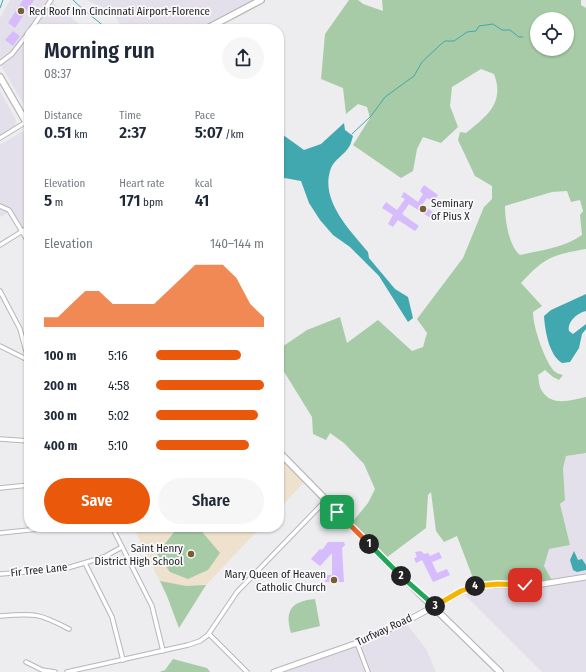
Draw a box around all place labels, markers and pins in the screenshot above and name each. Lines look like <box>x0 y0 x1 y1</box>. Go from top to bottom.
place label: Red Roof Inn Cincinnati Airport-Florence <box>29 5 210 18</box>
marker: Red Roof Inn Cincinnati Airport-Florence <box>16 6 26 16</box>
place label: Seminary of Pius X <box>431 197 473 223</box>
marker: Seminary of Pius X <box>418 204 428 214</box>
pin <box>320 495 354 529</box>
pin: 1 <box>359 534 379 554</box>
place label: Saint Henry District High School <box>95 542 183 568</box>
marker: Saint Henry District High School <box>186 549 196 559</box>
pin: 2 <box>391 566 411 586</box>
place label: Mary Queen of Heaven Catholic Church <box>225 568 326 594</box>
pin <box>508 568 542 602</box>
marker: Mary Queen of Heaven Catholic Church <box>329 575 339 585</box>
pin: 4 <box>465 576 485 596</box>
pin: 3 <box>425 596 445 616</box>

